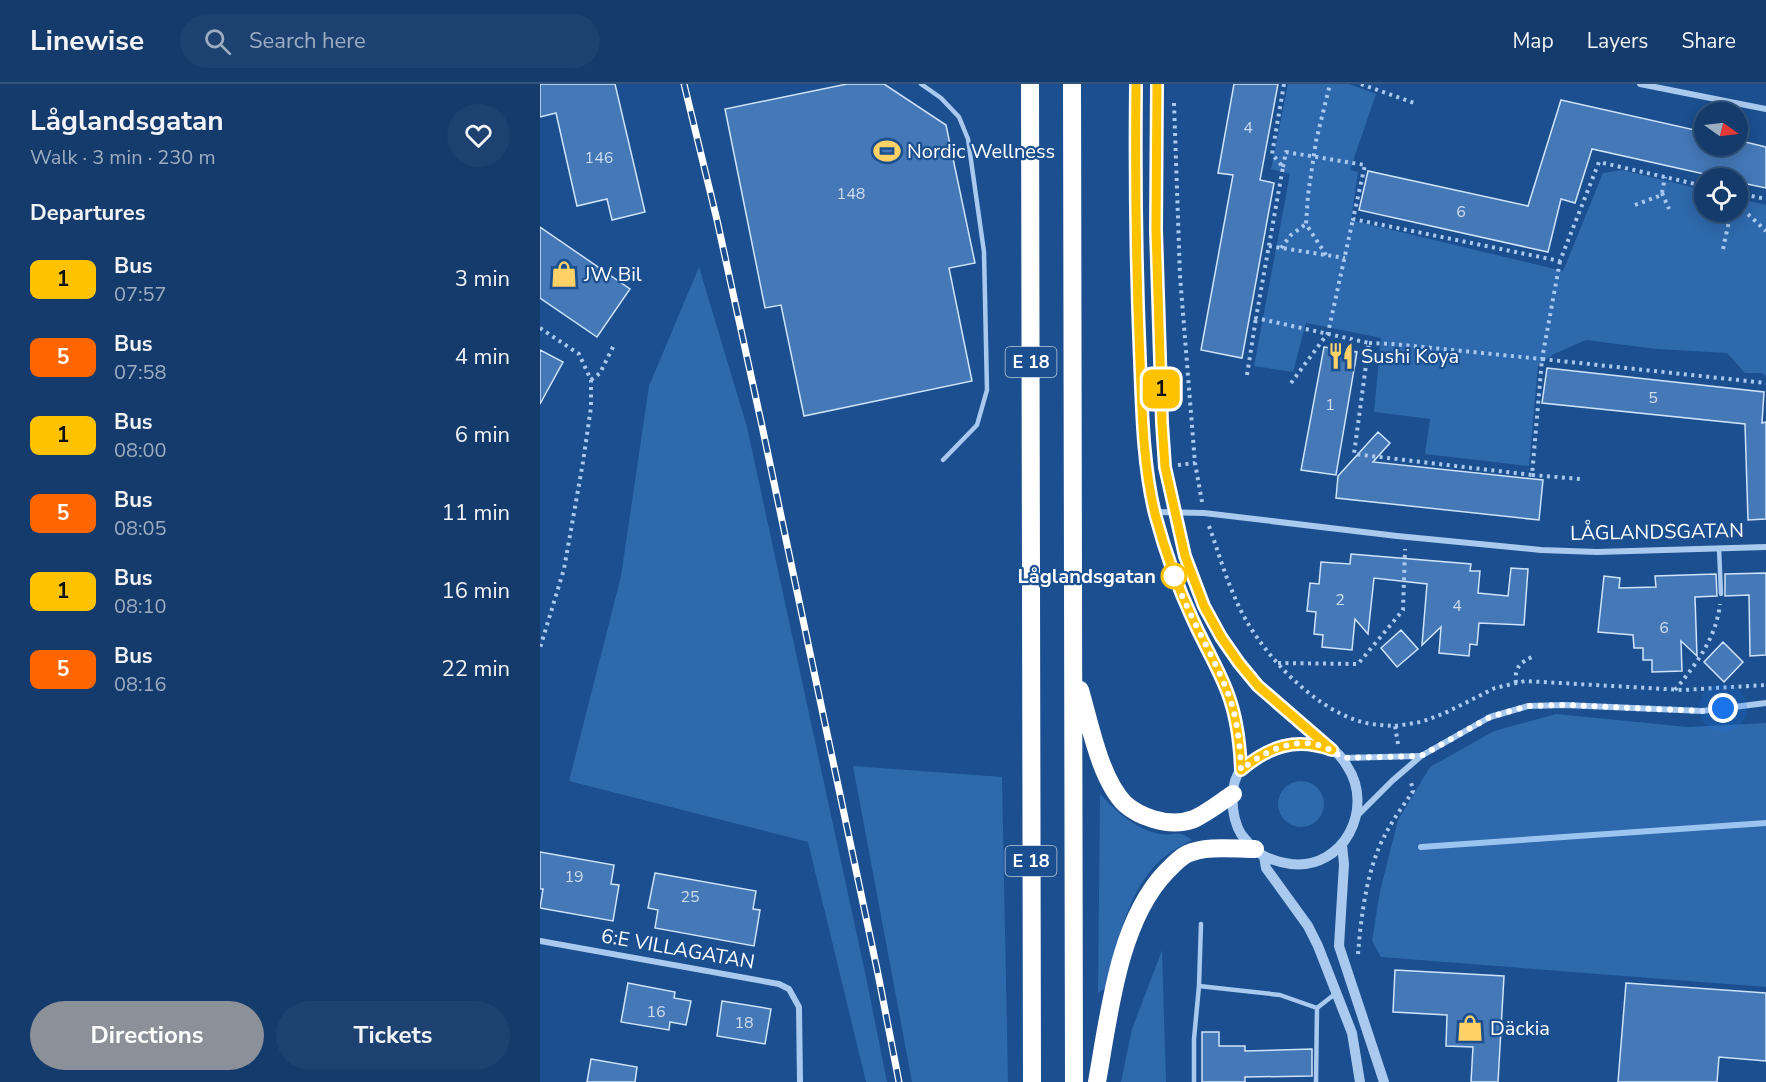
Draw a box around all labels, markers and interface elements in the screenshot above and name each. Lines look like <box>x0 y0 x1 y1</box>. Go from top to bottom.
search box <box>180 14 600 68</box>
text: Linewise <box>30 22 144 60</box>
icon: search <box>201 25 234 58</box>
text: Search here <box>249 26 366 56</box>
text: Map <box>1512 27 1554 55</box>
text: Layers <box>1587 27 1648 55</box>
text: Share <box>1681 27 1736 55</box>
text: Låglandsgatan <box>30 102 224 140</box>
north arrow <box>1694 102 1748 156</box>
map controls <box>1694 102 1748 222</box>
button: heart <box>447 104 510 167</box>
house number: 4 <box>1243 117 1253 139</box>
sports icon: Nordic Wellness <box>872 136 902 166</box>
place label: Nordic Wellness <box>907 138 1055 165</box>
text: Walk · 3 min · 230 m <box>30 144 216 171</box>
house number: 146 <box>585 147 613 169</box>
button: locate <box>1694 168 1748 222</box>
house number: 148 <box>837 183 865 205</box>
text: Departures <box>30 198 145 228</box>
house number: 6 <box>1456 201 1466 223</box>
text: Bus <box>114 251 153 281</box>
shop icon: JW Bil <box>549 259 579 289</box>
place label: JW Bil <box>583 261 642 288</box>
text: 3 min <box>455 264 510 294</box>
text: 1 <box>57 265 69 293</box>
text: 07:57 <box>114 281 167 308</box>
text: Bus <box>114 329 153 359</box>
restaurant icon: Sushi Koya <box>1326 341 1356 371</box>
text: 4 min <box>455 342 510 372</box>
text: 5 <box>57 343 69 371</box>
place label: Sushi Koya <box>1361 343 1459 370</box>
road number: E 18 <box>1006 347 1056 377</box>
text: 07:58 <box>114 359 167 386</box>
line badge: 1 <box>1142 370 1180 408</box>
text: 1 <box>1155 375 1167 403</box>
house number: 5 <box>1648 387 1658 409</box>
house number: 1 <box>1325 394 1335 416</box>
text: Bus <box>114 407 153 437</box>
text: 6 min <box>455 420 510 450</box>
text: 1 <box>57 421 69 449</box>
text: 08:00 <box>114 437 167 464</box>
text: Bus <box>114 485 153 515</box>
text: 11 min <box>442 498 510 528</box>
text: 5 <box>57 499 69 527</box>
text: 08:05 <box>114 515 167 542</box>
street label: LÅGLANDSGATAN <box>1570 517 1744 547</box>
text: Bus <box>114 563 153 593</box>
place label: Låglandsgatan <box>1018 563 1156 590</box>
marker: Låglandsgatan <box>1161 563 1187 589</box>
text: 16 min <box>442 576 510 606</box>
text: 1 <box>57 577 69 605</box>
house number: 2 <box>1335 589 1345 611</box>
text: 08:10 <box>114 593 167 620</box>
house number: 4 <box>1452 595 1462 617</box>
house number: 6 <box>1659 617 1669 639</box>
text: Bus <box>114 641 153 671</box>
text: 22 min <box>442 654 510 684</box>
text: 5 <box>57 655 69 683</box>
text: 08:16 <box>114 671 167 698</box>
your location <box>1708 693 1738 723</box>
road number: E 18 <box>1006 846 1056 876</box>
house number: 19 <box>564 866 584 888</box>
house number: 25 <box>680 886 700 908</box>
street label: 6:E VILLAGATAN <box>599 922 757 976</box>
button: Directions <box>30 1001 264 1070</box>
button: Tickets <box>276 1001 510 1070</box>
house number: 16 <box>646 1001 666 1023</box>
house number: 18 <box>734 1012 754 1034</box>
shop icon: Däckia <box>1455 1013 1485 1043</box>
place label: Däckia <box>1490 1015 1550 1042</box>

